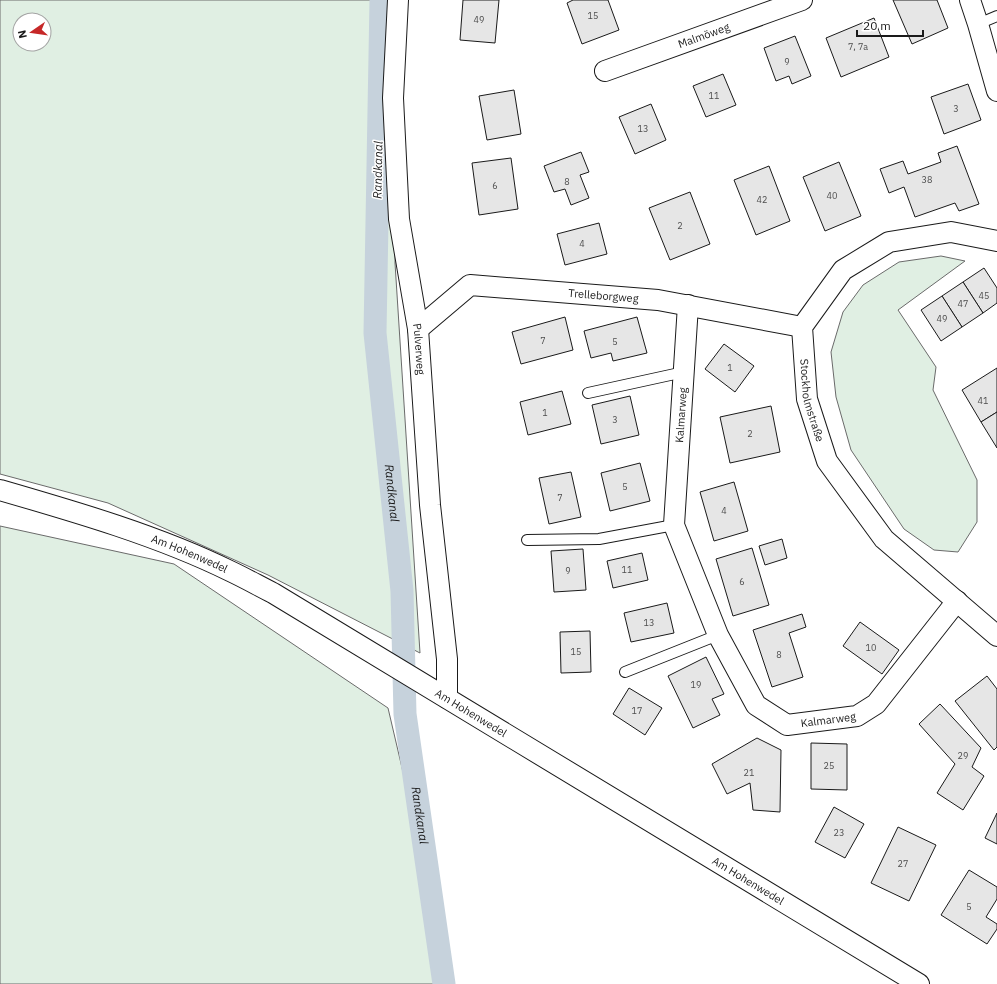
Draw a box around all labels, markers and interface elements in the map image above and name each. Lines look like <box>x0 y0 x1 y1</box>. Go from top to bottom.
house number: 15 <box>588 10 598 21</box>
north arrow <box>12 12 52 52</box>
scale bar <box>857 12 923 38</box>
house number: 49 <box>474 14 484 25</box>
text: 20 m <box>863 18 891 33</box>
street label: Malmöweg <box>676 20 732 51</box>
text: N <box>15 29 30 40</box>
house number: 7, 7a <box>848 41 868 52</box>
house number: 9 <box>784 56 790 67</box>
house number: 11 <box>709 90 719 101</box>
house number: 3 <box>953 103 959 114</box>
house number: 13 <box>638 123 648 134</box>
water label: Randkanal <box>369 140 386 199</box>
house number: 38 <box>922 174 932 185</box>
house number: 8 <box>564 176 570 187</box>
house number: 6 <box>492 180 498 191</box>
house number: 40 <box>827 190 837 201</box>
house number: 42 <box>757 194 767 205</box>
house number: 2 <box>677 220 683 231</box>
house number: 4 <box>579 238 585 249</box>
street label: Trelleborgweg <box>568 286 639 305</box>
house number: 45 <box>979 290 989 301</box>
house number: 47 <box>958 298 968 309</box>
house number: 49 <box>937 313 947 324</box>
street label: Pulverweg <box>410 322 428 375</box>
house number: 7 <box>540 335 546 346</box>
house number: 5 <box>612 336 618 347</box>
street label: Stockholmstraße <box>797 358 827 444</box>
house number: 1 <box>727 362 733 373</box>
street label: Kalmarweg <box>672 387 690 443</box>
house number: 41 <box>978 395 988 406</box>
house number: 1 <box>542 407 548 418</box>
house number: 3 <box>612 414 618 425</box>
house number: 2 <box>747 428 753 439</box>
water label: Randkanal <box>382 463 403 523</box>
house number: 5 <box>622 481 628 492</box>
house number: 7 <box>557 492 563 503</box>
house number: 4 <box>721 505 727 516</box>
street label: Am Hohenwedel <box>149 531 230 576</box>
house number: 11 <box>622 564 632 575</box>
house number: 9 <box>565 565 571 576</box>
house number: 6 <box>739 576 745 587</box>
house number: 13 <box>644 617 654 628</box>
house number: 10 <box>866 642 876 653</box>
house number: 15 <box>571 646 581 657</box>
house number: 8 <box>776 649 782 660</box>
house number: 19 <box>691 679 701 690</box>
street label: Am Hohenwedel <box>433 686 510 740</box>
house number: 17 <box>632 705 642 716</box>
street label: Kalmarweg <box>800 709 857 730</box>
house number: 29 <box>958 750 968 761</box>
house number: 25 <box>824 760 834 771</box>
house number: 21 <box>744 767 754 778</box>
water label: Randkanal <box>409 786 432 846</box>
house number: 23 <box>834 827 844 838</box>
street label: Am Hohenwedel <box>710 854 787 908</box>
house number: 27 <box>898 858 908 869</box>
house number: 5 <box>966 901 972 912</box>

